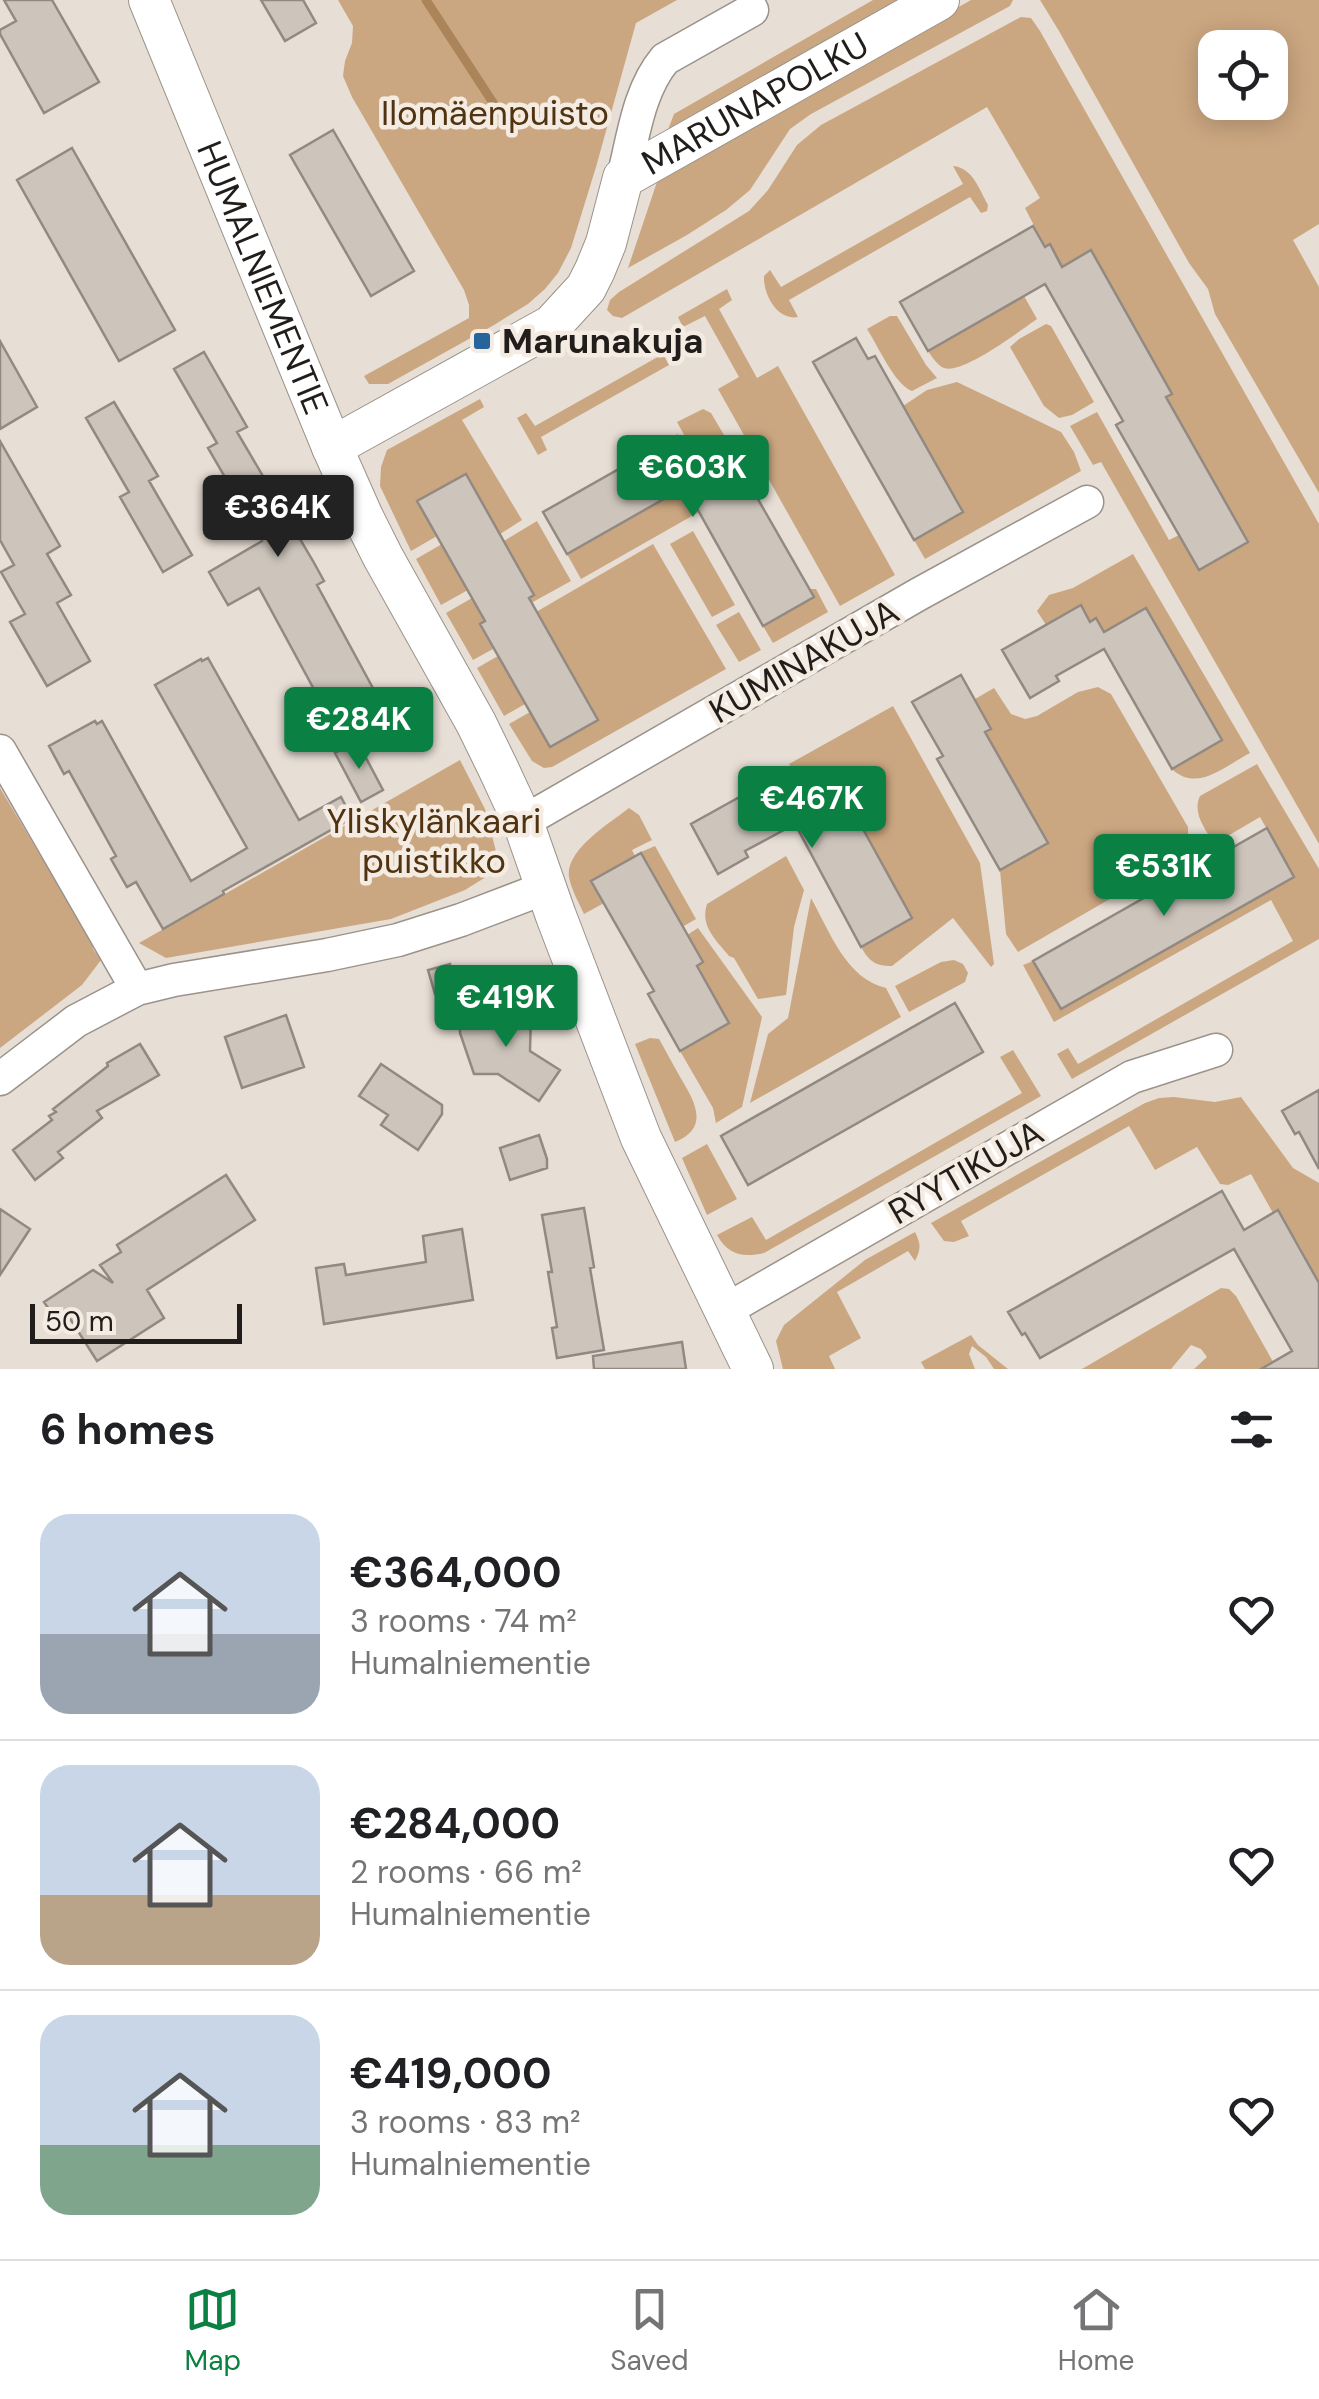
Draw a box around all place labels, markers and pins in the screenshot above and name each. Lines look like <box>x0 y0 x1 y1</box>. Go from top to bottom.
place label: Marunakuja <box>502 318 703 364</box>
marker: Marunakuja <box>471 330 493 352</box>
pin: €603K <box>623 435 763 520</box>
pin: €364K <box>208 475 348 560</box>
pin: €284K <box>289 687 429 772</box>
pin: €467K <box>742 766 882 851</box>
pin: €531K <box>1094 834 1234 919</box>
pin: €419K <box>436 965 576 1050</box>

